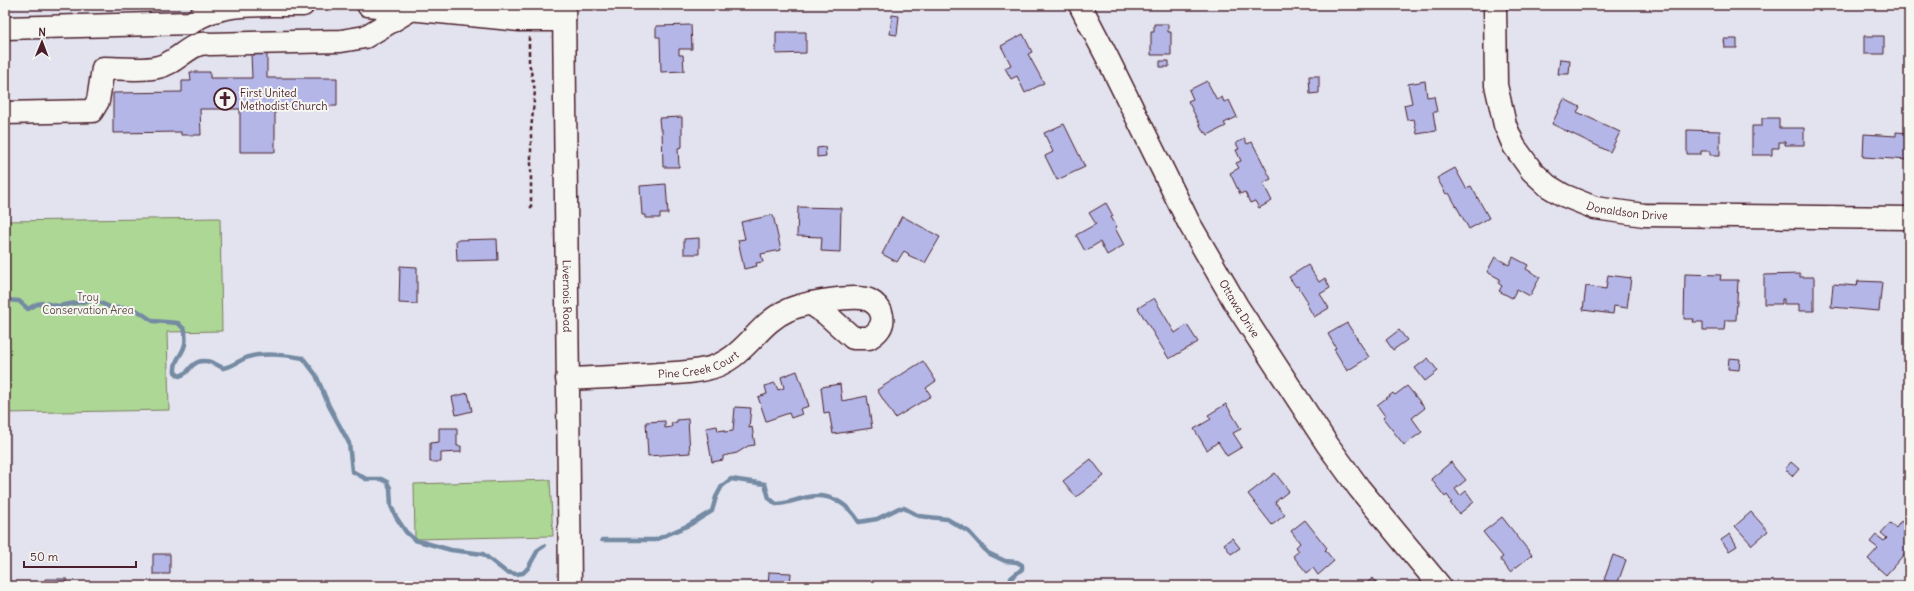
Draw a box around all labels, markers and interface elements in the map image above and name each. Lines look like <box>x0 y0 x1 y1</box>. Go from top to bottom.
north arrow <box>22 22 62 62</box>
text: N <box>38 25 46 39</box>
church icon: First United Methodist Church <box>212 86 238 112</box>
place label: First United Methodist Church <box>240 86 328 113</box>
street label: Donaldson Drive <box>1584 198 1668 222</box>
street label: Livernois Road <box>560 260 574 333</box>
street label: Ottawa Drive <box>1216 277 1263 340</box>
park label: Troy Conservation Area <box>42 290 134 317</box>
street label: Pine Creek Court <box>658 348 742 381</box>
scale bar <box>24 543 136 569</box>
text: 50 m <box>30 549 59 564</box>

